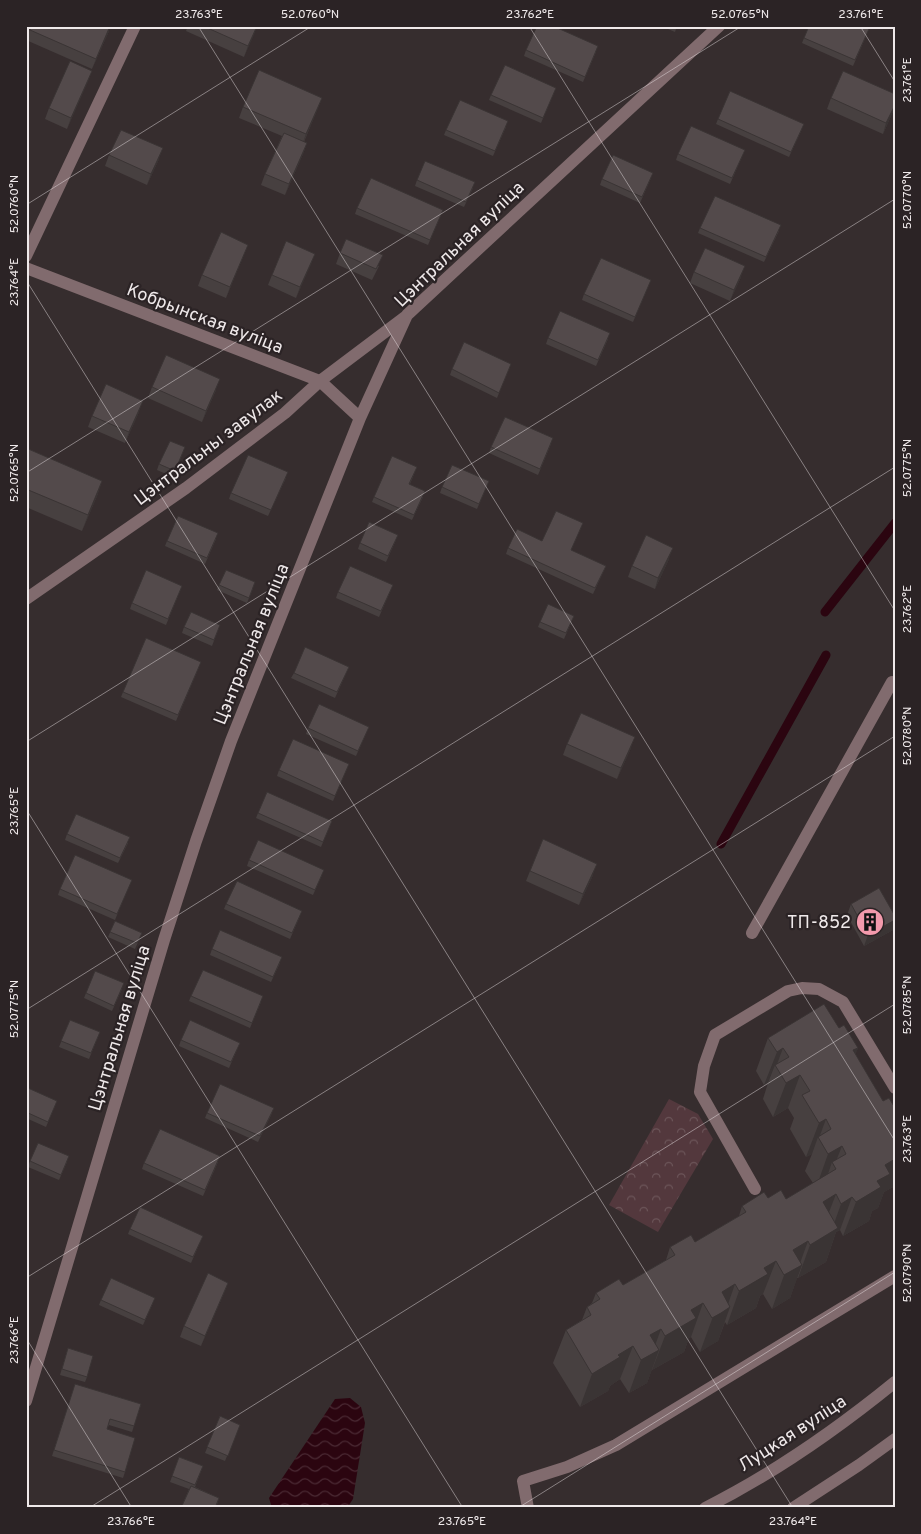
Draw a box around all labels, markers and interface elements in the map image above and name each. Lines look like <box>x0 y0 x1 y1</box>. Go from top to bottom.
text: 23.763°E <box>175 7 223 23</box>
text: 52.0760°N <box>281 7 339 23</box>
text: 23.762°E <box>506 7 554 23</box>
text: 52.0765°N <box>711 7 769 23</box>
text: 23.761°E <box>838 7 884 23</box>
text: 23.761°E <box>900 57 916 103</box>
text: 52.0770°N <box>900 171 916 229</box>
text: 52.0760°N <box>7 175 23 233</box>
street label: Цэнтральная вуліца <box>390 177 530 313</box>
text: 23.764°E <box>7 258 23 306</box>
street label: Кобрынская вуліца <box>123 279 286 360</box>
street label: Цэнтральны завулак <box>130 385 288 512</box>
text: 52.0775°N <box>900 439 916 497</box>
text: 52.0765°N <box>7 444 23 502</box>
street label: Цэнтральная вуліца <box>210 561 295 729</box>
text: 23.762°E <box>900 585 916 633</box>
text: 52.0780°N <box>900 706 916 766</box>
text: 23.765°E <box>7 787 23 835</box>
building icon: ТП-852 <box>855 907 885 937</box>
place label: ТП-852 <box>787 912 851 935</box>
street label: Цэнтральная вуліца <box>84 943 157 1114</box>
text: 52.0785°N <box>900 976 916 1034</box>
text: 52.0775°N <box>7 980 23 1038</box>
text: 23.763°E <box>900 1115 916 1163</box>
text: 52.0790°N <box>900 1243 916 1303</box>
text: 23.766°E <box>7 1316 23 1364</box>
street label: Луцкая вуліца <box>734 1391 851 1478</box>
text: 23.766°E <box>107 1514 155 1530</box>
text: 23.765°E <box>438 1514 486 1530</box>
text: 23.764°E <box>769 1514 817 1530</box>

